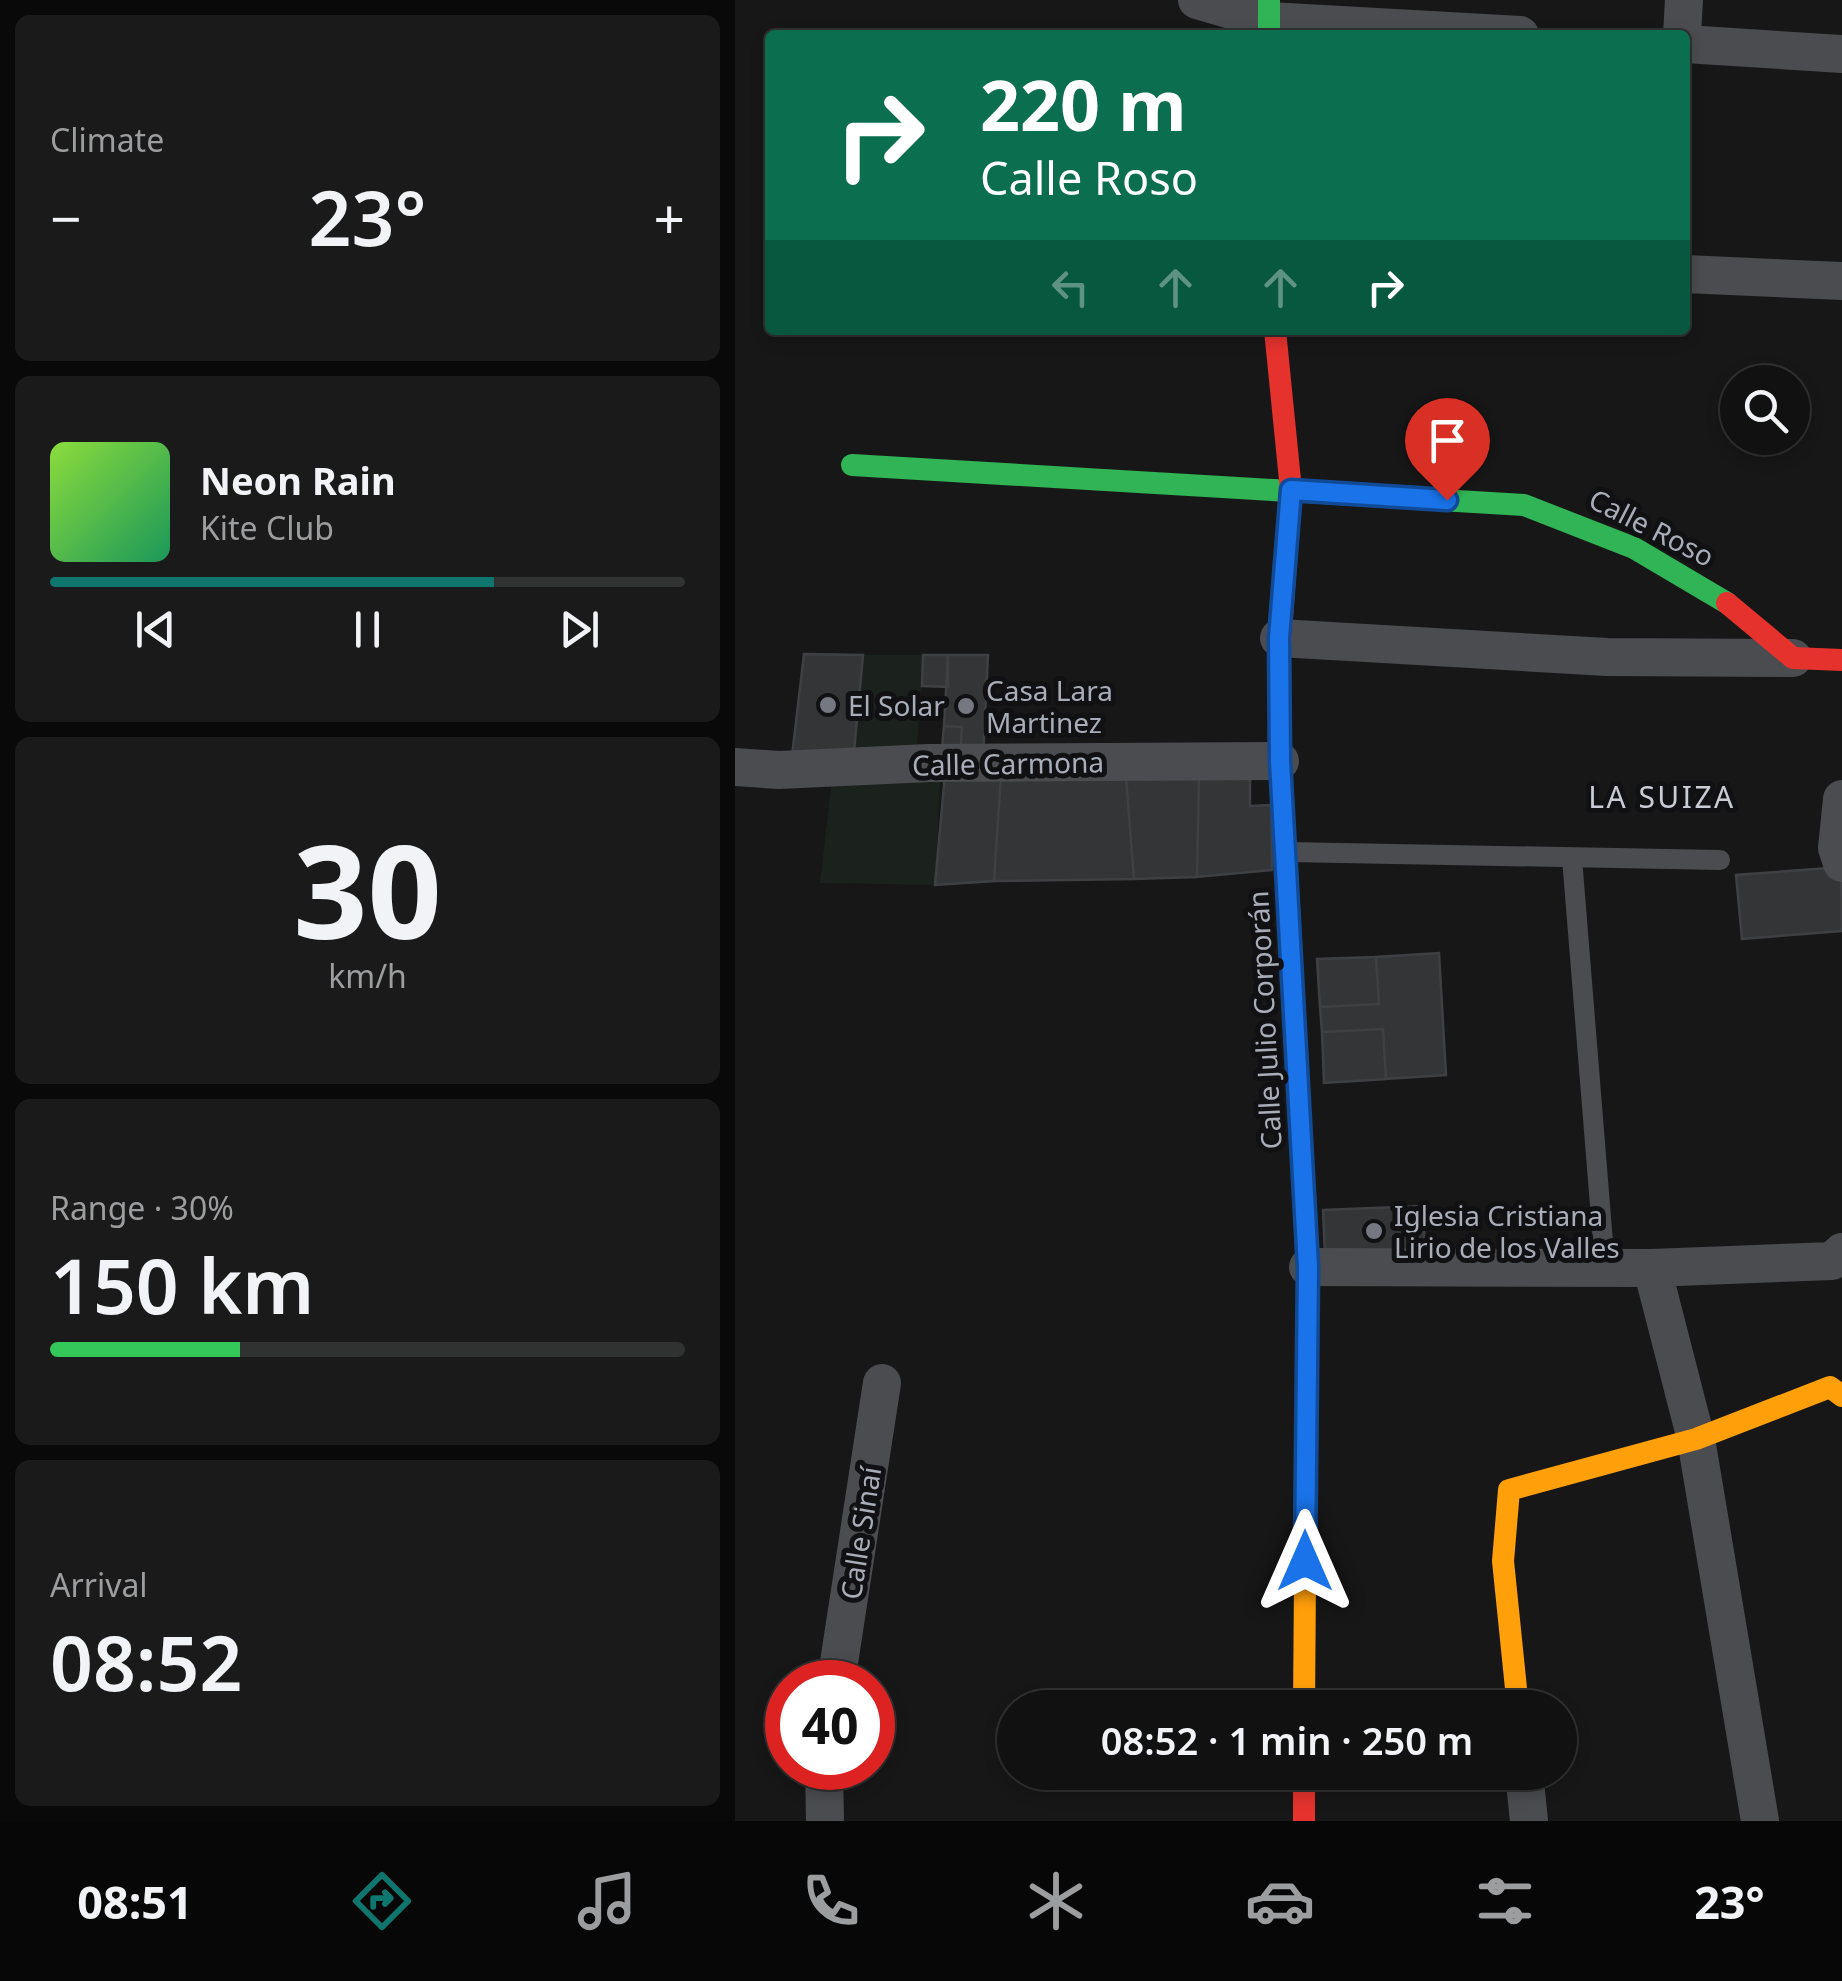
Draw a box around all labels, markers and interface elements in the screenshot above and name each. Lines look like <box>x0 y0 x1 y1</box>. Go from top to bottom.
text: 220 m <box>980 56 1187 152</box>
icon: right <box>815 70 945 200</box>
text: Climate <box>50 118 164 161</box>
text: Calle Roso <box>980 147 1198 208</box>
text: 23° <box>309 166 426 268</box>
text: − <box>50 180 81 255</box>
text: + <box>654 180 685 255</box>
icon: left <box>1043 260 1098 315</box>
icon: ahead <box>1148 260 1203 315</box>
icon: ahead <box>1253 260 1308 315</box>
icon: right <box>1358 260 1413 315</box>
map controls <box>1720 365 1810 455</box>
button: search <box>1720 365 1810 455</box>
pin <box>1405 398 1490 501</box>
icon: arrive <box>1420 413 1475 468</box>
text: Neon Rain <box>200 454 396 506</box>
street label: Calle Roso <box>1583 479 1721 575</box>
text: Kite Club <box>200 506 334 549</box>
icon: previous <box>128 602 183 657</box>
icon: pause <box>340 602 395 657</box>
icon: next <box>552 602 607 657</box>
place label: Casa Lara Martinez <box>986 671 1113 741</box>
place label: El Solar <box>848 686 945 724</box>
marker: El Solar <box>817 694 839 716</box>
marker: Casa Lara Martinez <box>955 695 977 717</box>
street label: Calle Carmona <box>912 742 1104 784</box>
district label: LA SUIZA <box>1588 776 1736 817</box>
text: 30 <box>293 800 442 977</box>
street label: Calle Julio Corporán <box>1238 890 1290 1150</box>
text: km/h <box>328 954 407 997</box>
text: Range · 30% <box>50 1186 234 1229</box>
place label: Iglesia Cristiana Lirio de los Valles <box>1394 1196 1620 1266</box>
marker: Iglesia Cristiana Lirio de los Valles <box>1363 1220 1385 1242</box>
text: 150 km <box>50 1234 314 1336</box>
street label: Calle Sinaí <box>831 1463 889 1602</box>
position arrow <box>1253 1509 1357 1613</box>
text: Arrival <box>50 1563 148 1606</box>
text: 08:52 <box>50 1611 242 1713</box>
speed limit sign: 40 <box>765 1660 895 1790</box>
text: 08:52 · 1 min · 250 m <box>1101 1714 1473 1766</box>
icon: directions <box>347 1866 417 1936</box>
icon: music <box>572 1866 642 1936</box>
icon: phone <box>796 1866 866 1936</box>
icon: climate <box>1021 1866 1091 1936</box>
icon: car <box>1245 1866 1315 1936</box>
icon: filters <box>1470 1866 1540 1936</box>
text: 08:51 <box>77 1871 193 1932</box>
text: 23° <box>1694 1871 1765 1932</box>

